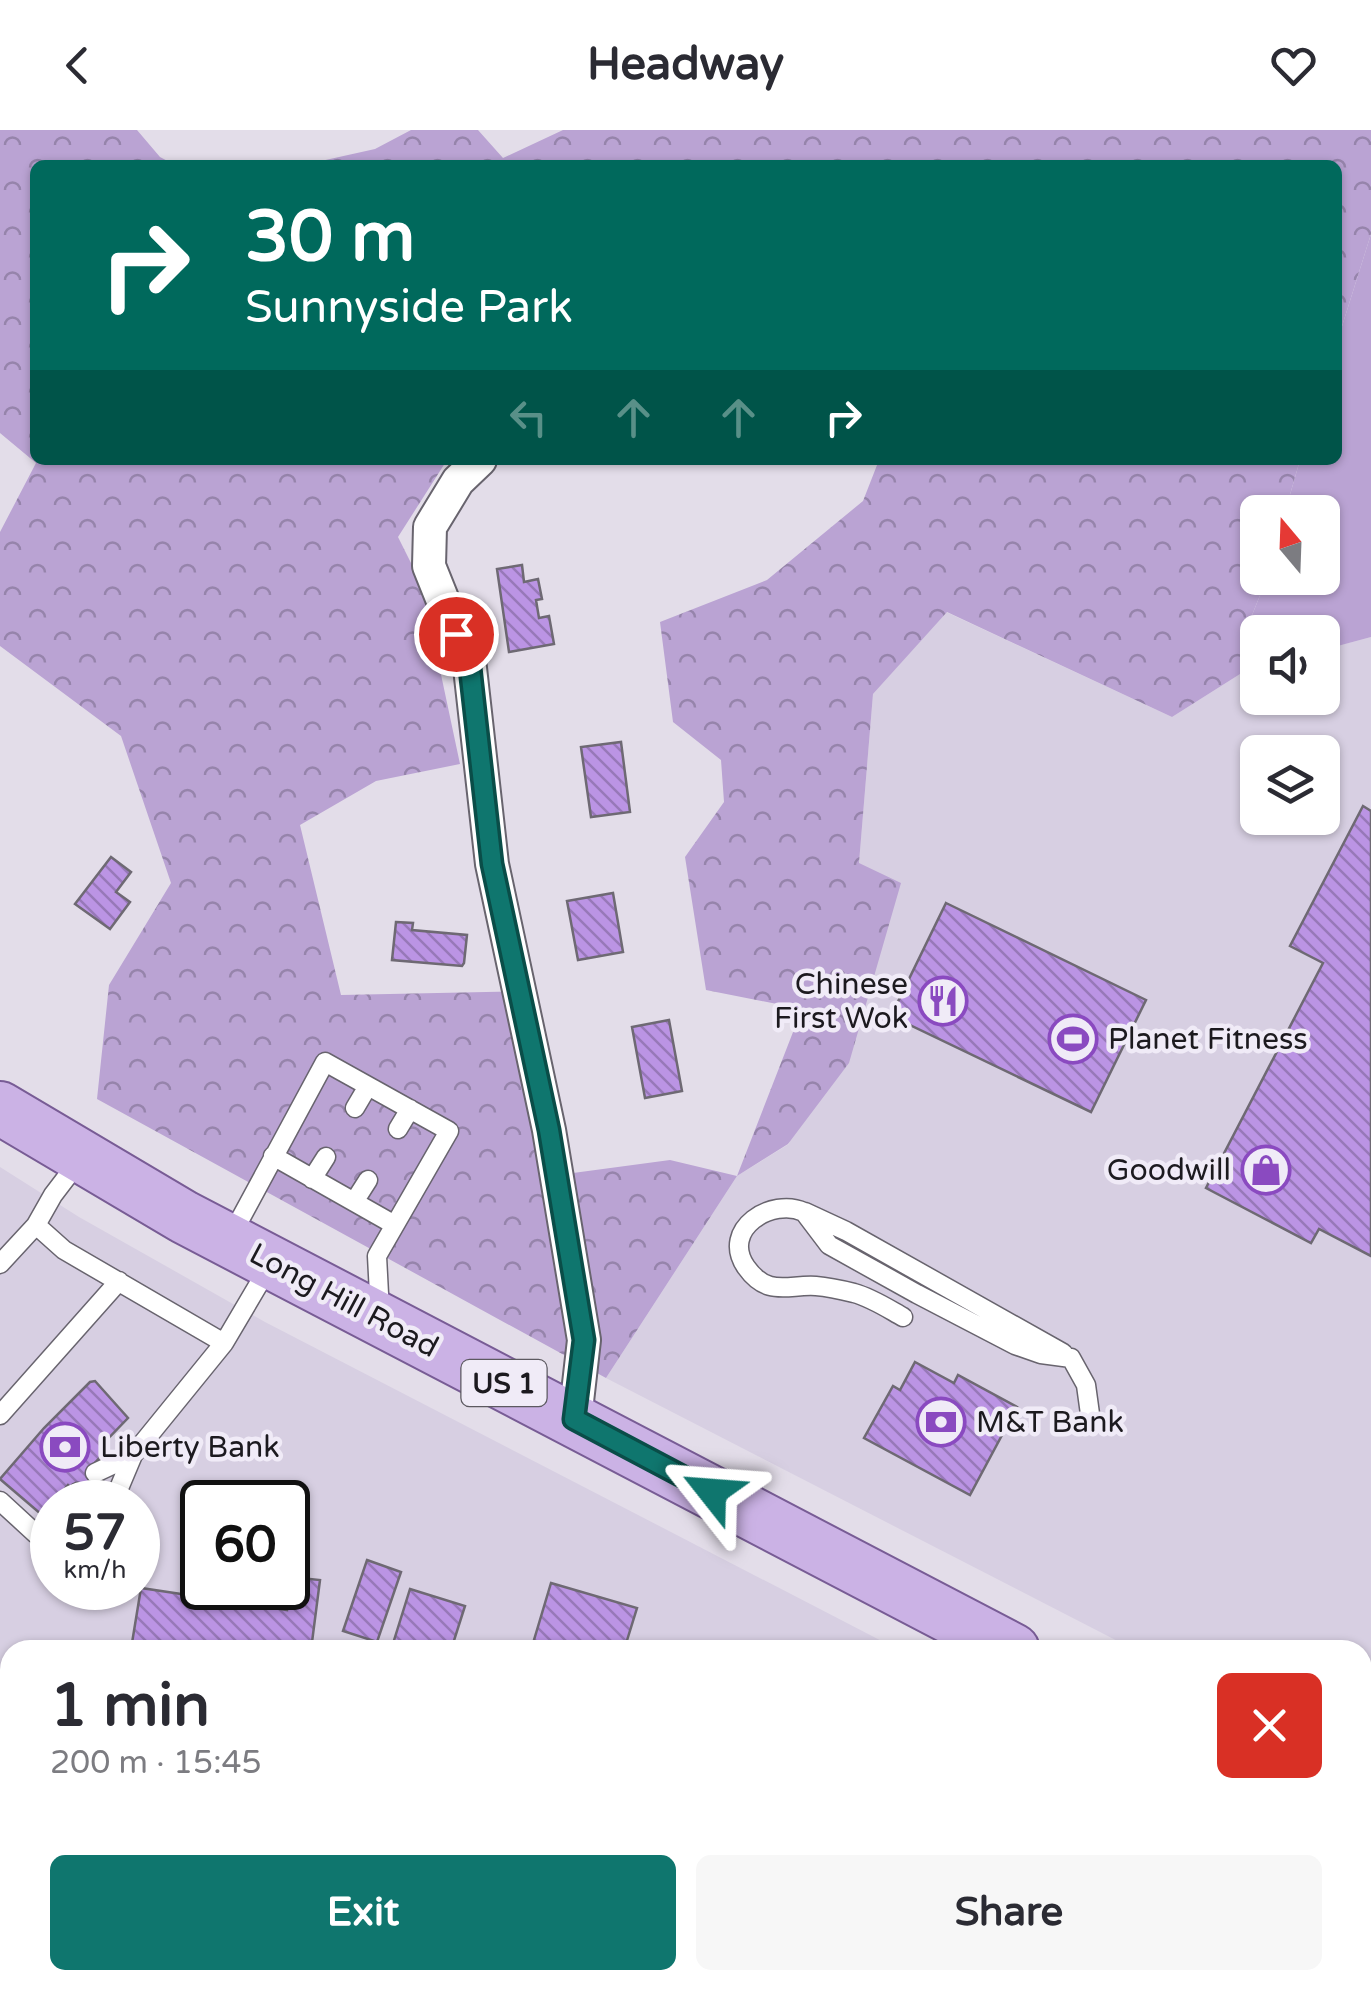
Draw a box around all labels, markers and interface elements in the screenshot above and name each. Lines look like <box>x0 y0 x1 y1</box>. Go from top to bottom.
icon: back <box>50 38 105 93</box>
text: Headway <box>587 38 784 92</box>
icon: heart <box>1266 38 1321 93</box>
text: 30 m <box>245 196 415 280</box>
icon: right <box>80 200 210 330</box>
text: Sunnyside Park <box>245 281 573 335</box>
icon: left <box>501 390 556 445</box>
icon: ahead <box>606 390 661 445</box>
icon: ahead <box>711 390 766 445</box>
icon: right <box>816 390 871 445</box>
north arrow <box>1240 495 1340 595</box>
map controls <box>1240 495 1340 835</box>
pin <box>414 592 499 677</box>
icon: arrive <box>429 607 484 662</box>
button: sound <box>1240 615 1340 715</box>
button: layers <box>1240 735 1340 835</box>
place label: Chinese First Wok <box>774 966 908 1037</box>
restaurant icon: Chinese First Wok <box>917 975 969 1027</box>
sports icon: Planet Fitness <box>1047 1013 1099 1065</box>
place label: Planet Fitness <box>1108 1021 1308 1058</box>
shop icon: Goodwill <box>1240 1144 1292 1196</box>
place label: Goodwill <box>1107 1152 1231 1189</box>
street label: Long Hill Road <box>243 1235 444 1366</box>
road number: US 1 <box>462 1360 546 1406</box>
bank icon: M&T Bank <box>915 1396 967 1448</box>
place label: M&T Bank <box>976 1404 1124 1441</box>
bank icon: Liberty Bank <box>39 1421 91 1473</box>
place label: Liberty Bank <box>100 1429 280 1466</box>
position arrow <box>660 1440 764 1544</box>
speed limit sign: 60 <box>180 1480 310 1610</box>
text: 57 <box>64 1503 126 1563</box>
text: km/h <box>64 1555 126 1585</box>
text: 1 min <box>50 1670 210 1742</box>
button: close <box>1217 1673 1322 1778</box>
text: 200 m · 15:45 <box>50 1744 262 1782</box>
button: Exit <box>50 1855 676 1970</box>
button: Share <box>696 1855 1322 1970</box>

